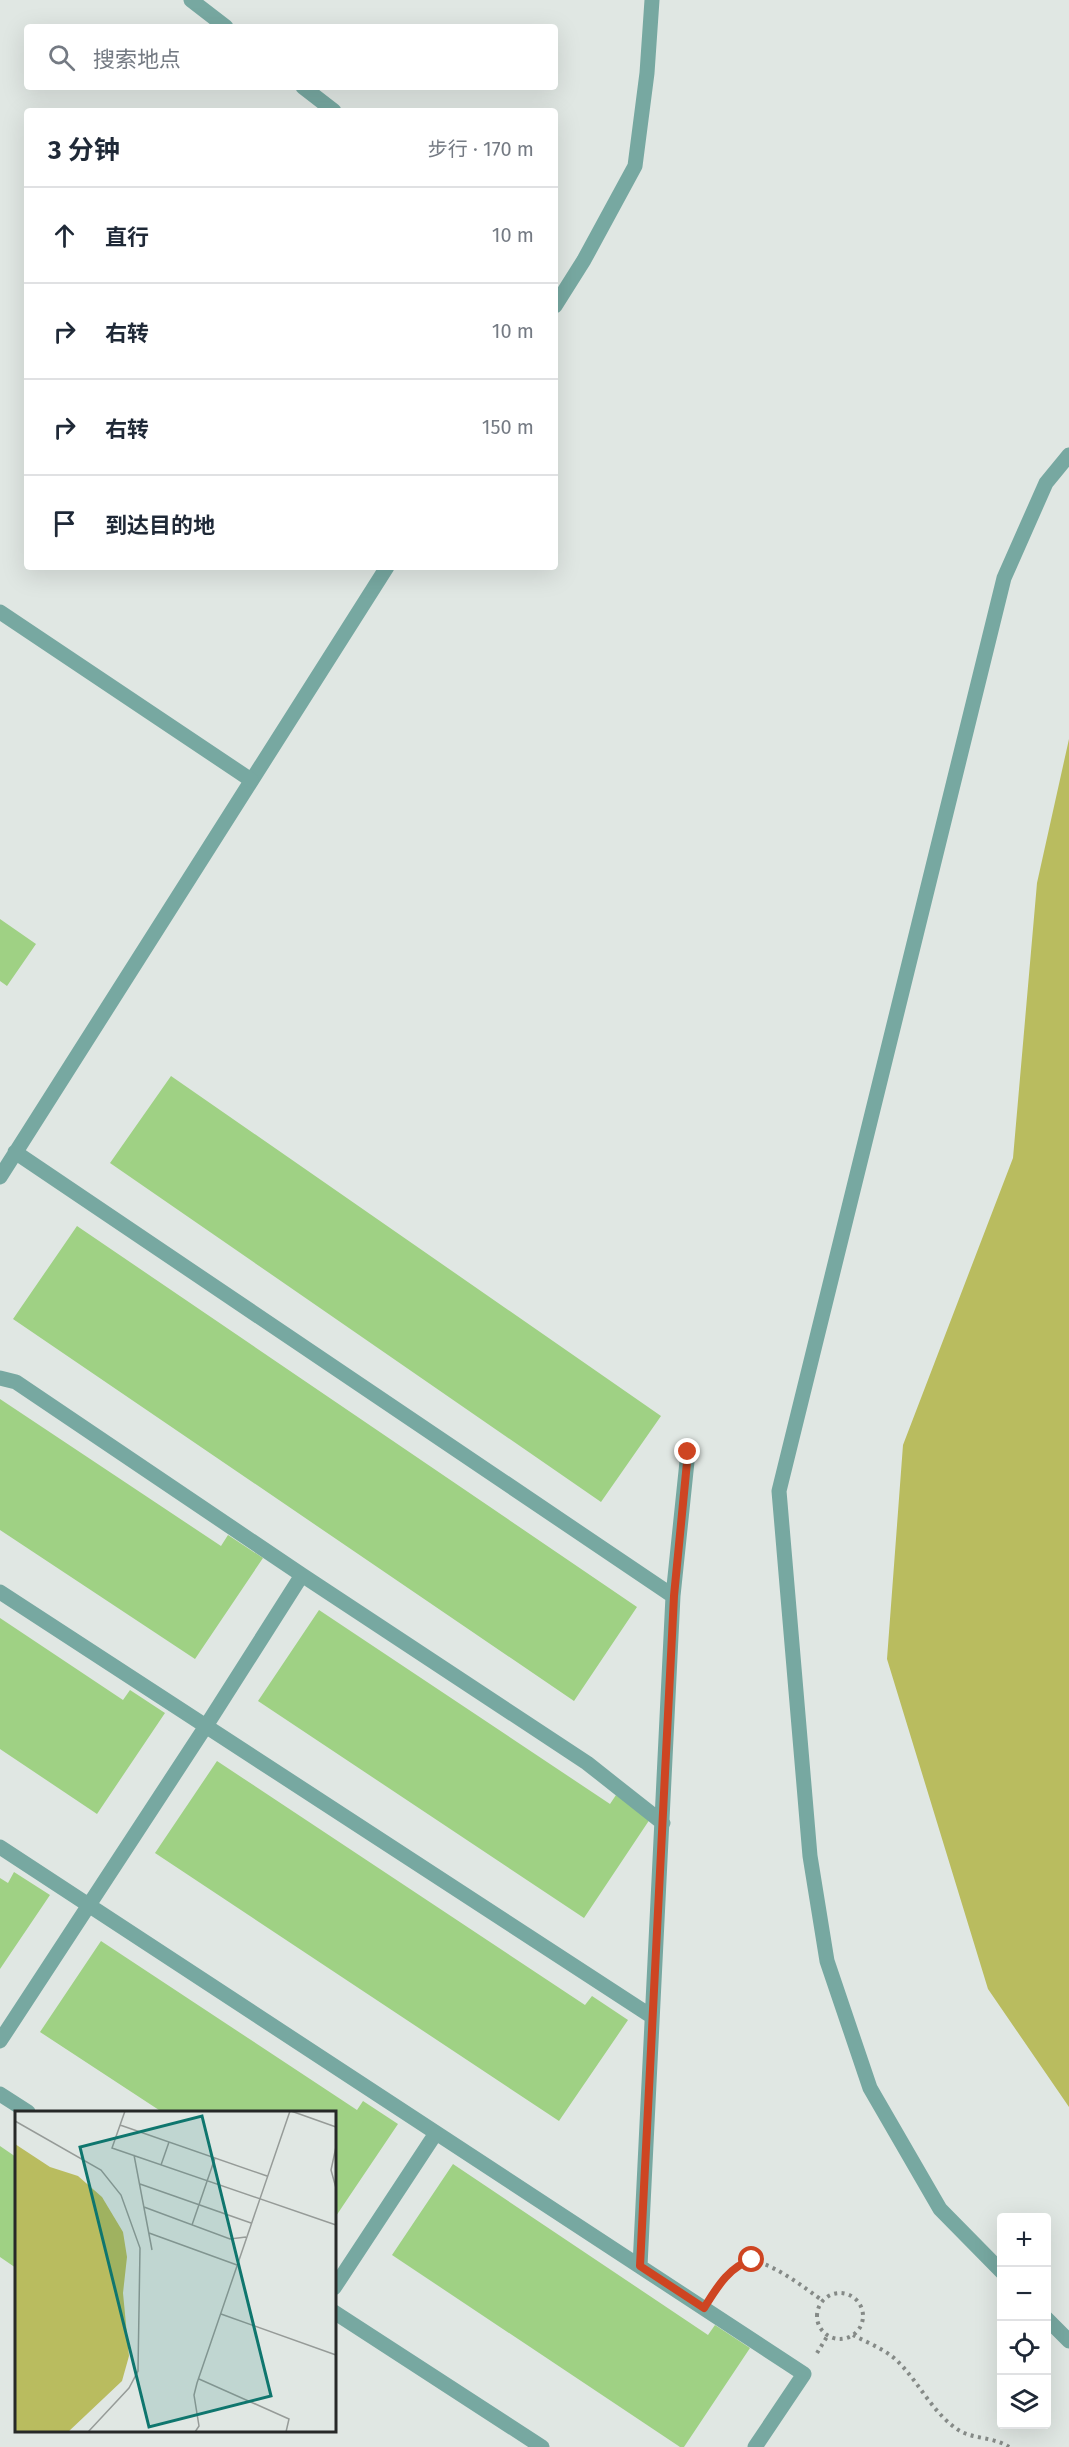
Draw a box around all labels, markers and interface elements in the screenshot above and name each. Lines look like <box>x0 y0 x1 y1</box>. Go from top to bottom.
search box <box>24 24 558 90</box>
icon: search <box>45 41 78 74</box>
text: 搜索地点 <box>93 46 181 73</box>
text: 3 分钟 <box>48 135 120 166</box>
text: 步行 · 170 m <box>428 137 534 161</box>
icon: ahead <box>48 219 81 252</box>
text: 10 m <box>492 223 534 247</box>
text: 直行 <box>105 224 149 251</box>
icon: right <box>48 315 81 348</box>
text: 10 m <box>492 319 534 343</box>
text: 右转 <box>105 320 149 347</box>
icon: right <box>48 411 81 444</box>
text: 150 m <box>482 415 534 439</box>
text: 右转 <box>105 416 149 443</box>
icon: arrive <box>48 507 81 540</box>
text: 到达目的地 <box>105 512 215 539</box>
route end <box>674 1438 700 1464</box>
inset map <box>15 2111 336 2432</box>
map controls <box>997 2213 1051 2429</box>
button: + <box>997 2213 1051 2267</box>
route start <box>738 2246 764 2272</box>
button: − <box>997 2267 1051 2321</box>
button: locate <box>997 2321 1051 2375</box>
button: layers <box>997 2375 1051 2429</box>

